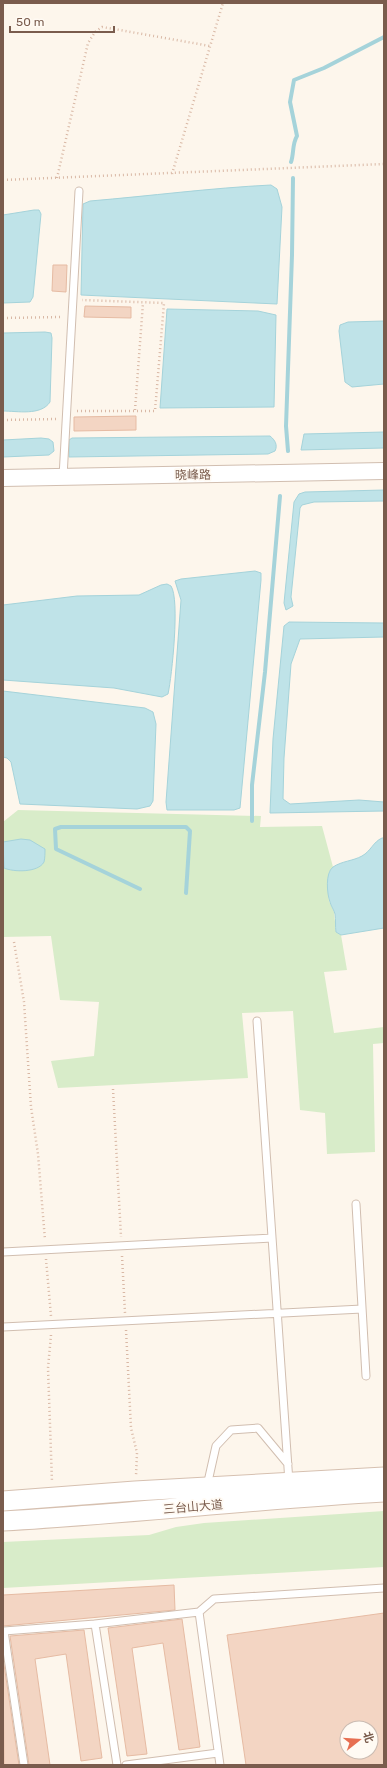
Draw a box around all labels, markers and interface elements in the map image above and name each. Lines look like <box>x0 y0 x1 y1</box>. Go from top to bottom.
scale bar <box>10 8 114 34</box>
text: 50 m <box>16 15 44 29</box>
street label: 晓峰路 <box>175 468 211 482</box>
street label: 三台山大道 <box>162 1497 224 1517</box>
north arrow <box>339 1720 379 1760</box>
text: 北 <box>360 1730 376 1744</box>

